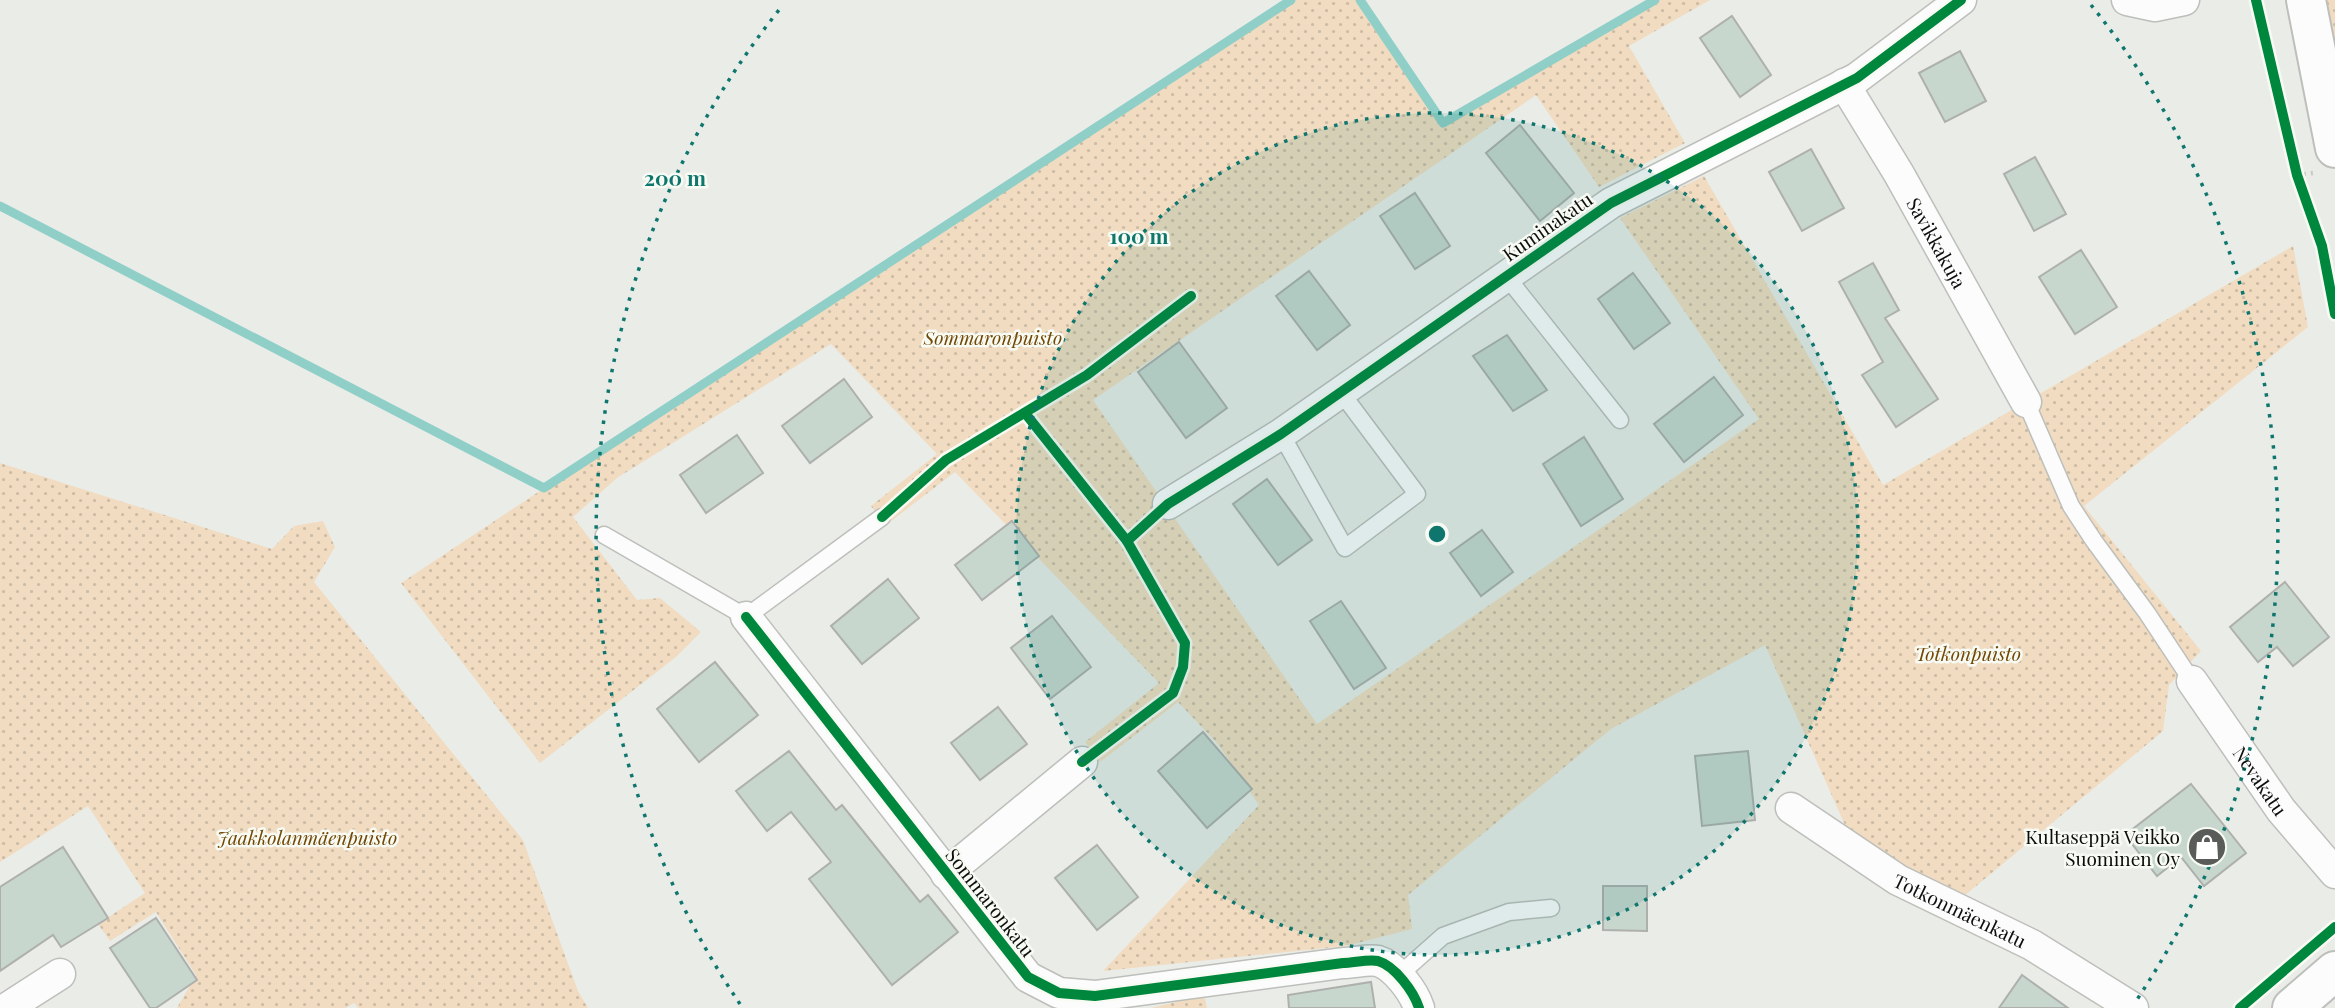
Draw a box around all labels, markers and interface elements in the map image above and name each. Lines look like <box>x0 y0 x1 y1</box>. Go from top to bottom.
text: 200 m <box>644 163 706 191</box>
street label: Kuminakatu <box>1497 185 1597 267</box>
street label: Savikkakuja <box>1901 193 1973 293</box>
text: 100 m <box>1109 221 1169 249</box>
park label: Sommaronpuisto <box>923 324 1062 350</box>
centre of rings <box>1425 522 1449 546</box>
park label: Totkonpuisto <box>1915 640 2021 666</box>
street label: Nevakatu <box>2228 741 2294 820</box>
place label: Kultaseppä Veikko Suominen Oy <box>2025 823 2180 871</box>
park label: Jaakkolanmäenpuisto <box>217 824 397 850</box>
shop icon: Kultaseppä Veikko Suominen Oy <box>2186 826 2228 868</box>
street label: Sommaronkatu <box>940 842 1042 962</box>
street label: Totkonmäenkatu <box>1889 867 2031 953</box>

